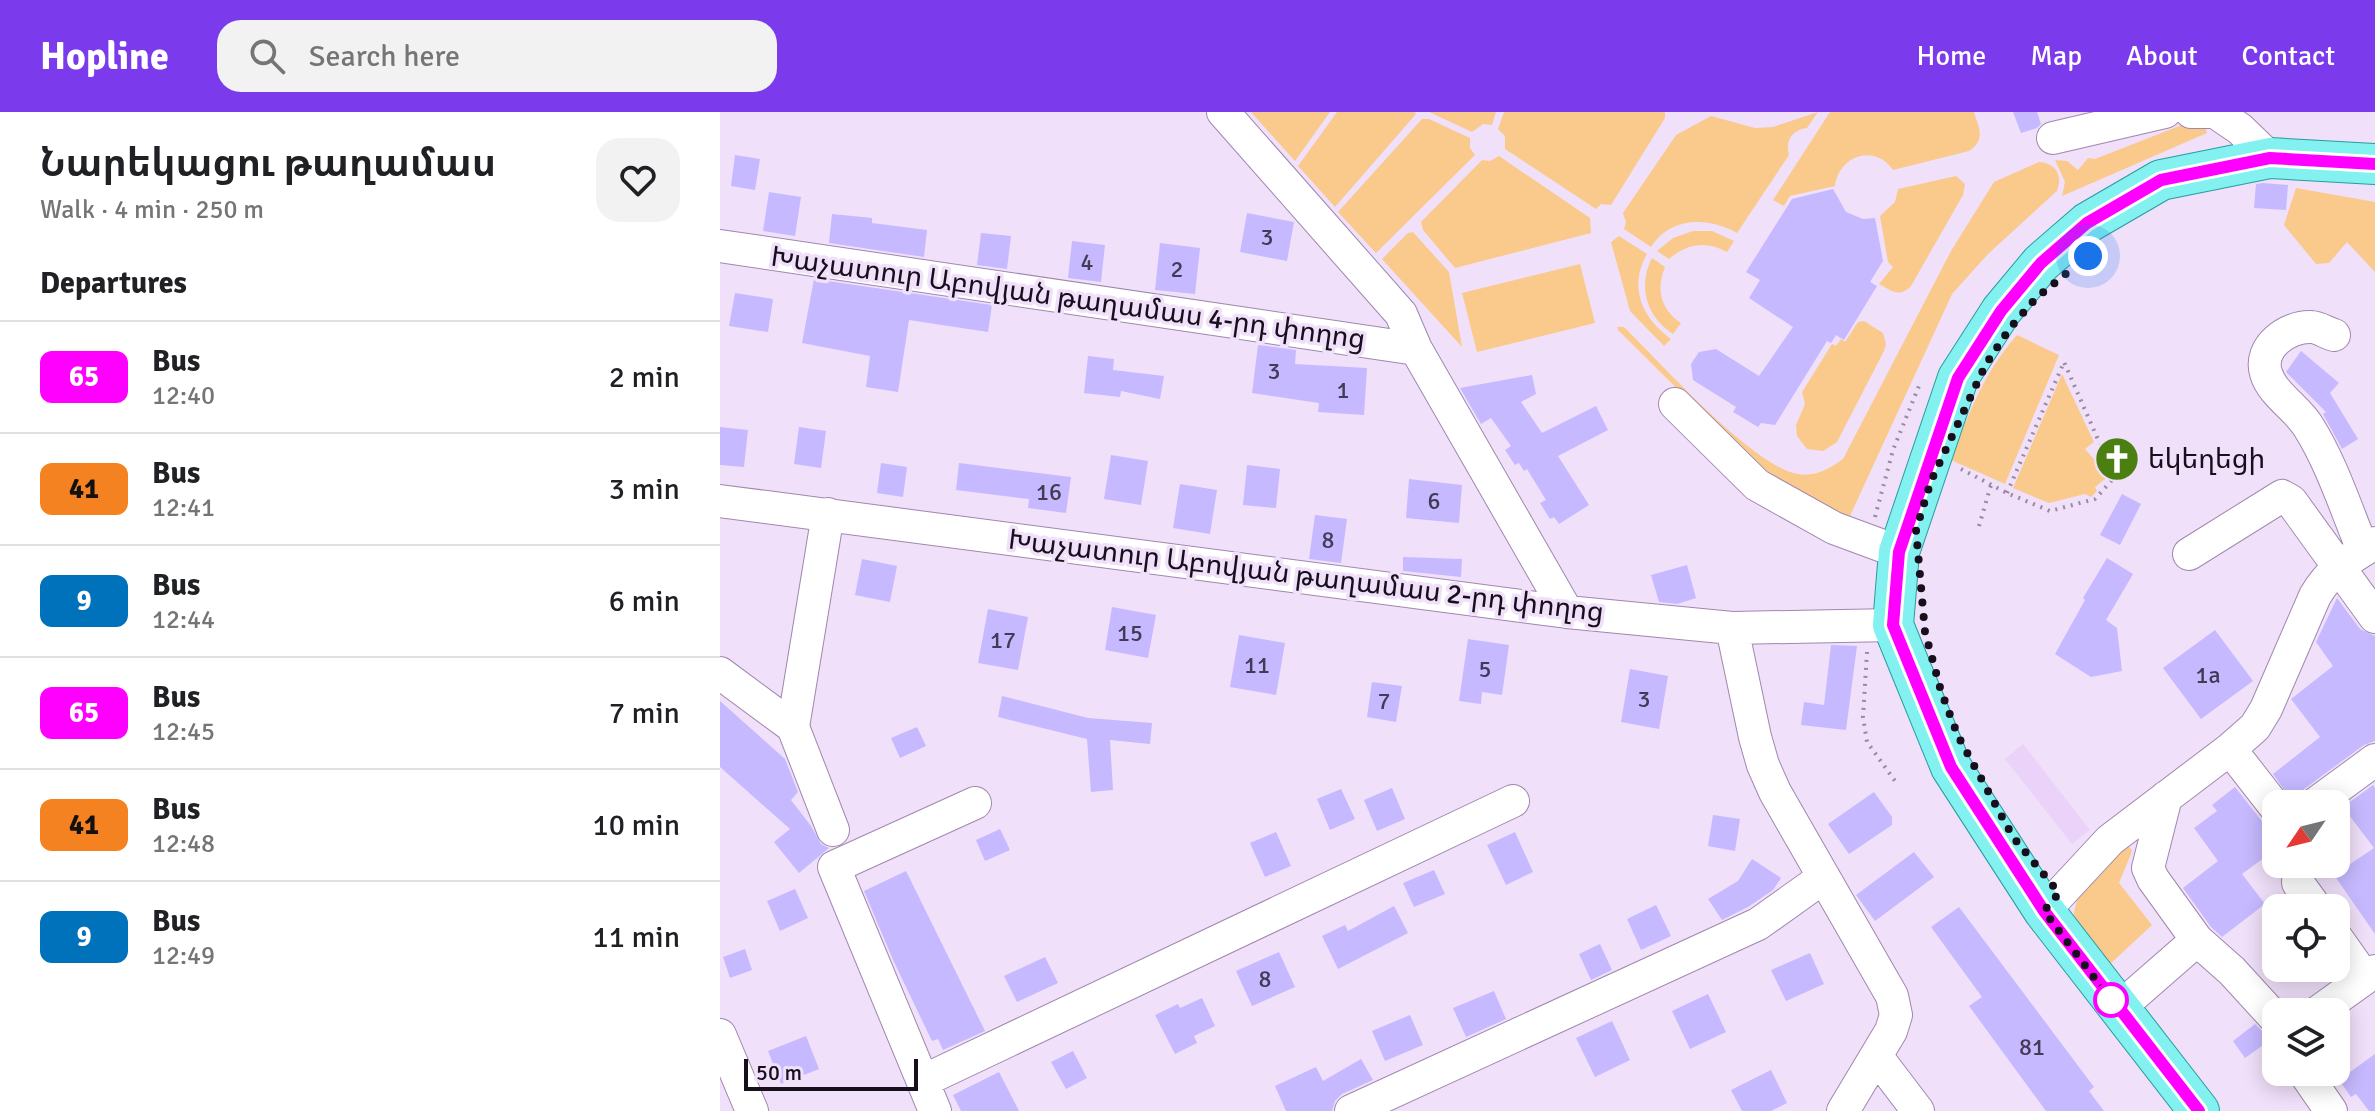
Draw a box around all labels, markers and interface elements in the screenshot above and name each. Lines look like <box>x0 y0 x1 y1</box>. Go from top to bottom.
search box <box>217 20 777 92</box>
text: Hopline <box>40 33 169 80</box>
icon: search <box>245 34 289 78</box>
text: Search here <box>309 38 460 75</box>
text: Home <box>1917 39 1986 73</box>
text: Map <box>2030 39 2082 73</box>
text: About <box>2126 39 2198 73</box>
text: Contact <box>2242 39 2335 73</box>
button: heart <box>596 138 680 222</box>
text: Նարեկացու թաղամաս <box>40 140 496 187</box>
text: Walk · 4 min · 250 m <box>40 194 264 226</box>
house number: 3 <box>1261 222 1273 252</box>
your location <box>2068 236 2108 276</box>
street label: Խաչատուր Աբովյան թաղամաս 4-րդ փողոց <box>769 239 1367 357</box>
house number: 4 <box>1081 247 1094 277</box>
house number: 2 <box>1171 254 1183 284</box>
text: Departures <box>40 265 187 302</box>
text: Bus <box>152 343 200 380</box>
house number: 3 <box>1268 356 1280 386</box>
text: 2 min <box>609 359 680 396</box>
text: 65 <box>69 360 99 394</box>
house number: 1 <box>1337 375 1349 405</box>
text: 12:40 <box>152 380 215 412</box>
church icon: եկեղեցի <box>2093 435 2141 483</box>
place label: եկեղեցի <box>2148 442 2265 476</box>
text: Bus <box>152 455 200 492</box>
text: 3 min <box>609 471 680 508</box>
text: 41 <box>69 472 99 506</box>
house number: 16 <box>1036 477 1062 507</box>
house number: 6 <box>1428 486 1440 516</box>
text: 12:41 <box>152 492 215 524</box>
street label: Խաչատուր Աբովյան թաղամաս 2-րդ փողոց <box>1006 523 1606 629</box>
house number: 8 <box>1322 525 1334 555</box>
text: Bus <box>152 567 200 604</box>
text: 6 min <box>609 583 680 620</box>
text: 9 <box>76 584 92 618</box>
text: 12:44 <box>152 604 215 636</box>
house number: 15 <box>1117 618 1143 648</box>
house number: 17 <box>990 625 1016 655</box>
house number: 11 <box>1244 650 1270 680</box>
house number: 5 <box>1479 654 1491 684</box>
house number: 1a <box>2195 660 2221 690</box>
text: Bus <box>152 679 200 716</box>
house number: 3 <box>1638 684 1650 714</box>
house number: 7 <box>1378 686 1390 716</box>
text: 7 min <box>609 695 680 732</box>
text: 65 <box>69 696 99 730</box>
text: 12:45 <box>152 716 215 748</box>
north arrow <box>2262 790 2350 878</box>
map controls <box>2262 790 2350 1086</box>
text: Bus <box>152 791 200 828</box>
text: 10 min <box>593 807 680 844</box>
text: 41 <box>69 808 99 842</box>
text: 12:48 <box>152 828 215 860</box>
button: locate <box>2262 894 2350 982</box>
text: Bus <box>152 903 200 940</box>
text: 11 min <box>593 919 680 956</box>
text: 9 <box>76 920 92 954</box>
text: 12:49 <box>152 940 215 972</box>
house number: 8 <box>1259 964 1271 994</box>
unlabelled marker <box>2094 983 2128 1017</box>
button: layers <box>2262 998 2350 1086</box>
house number: 81 <box>2019 1032 2045 1062</box>
scale bar <box>744 1055 918 1091</box>
text: 50 m <box>756 1059 802 1086</box>

